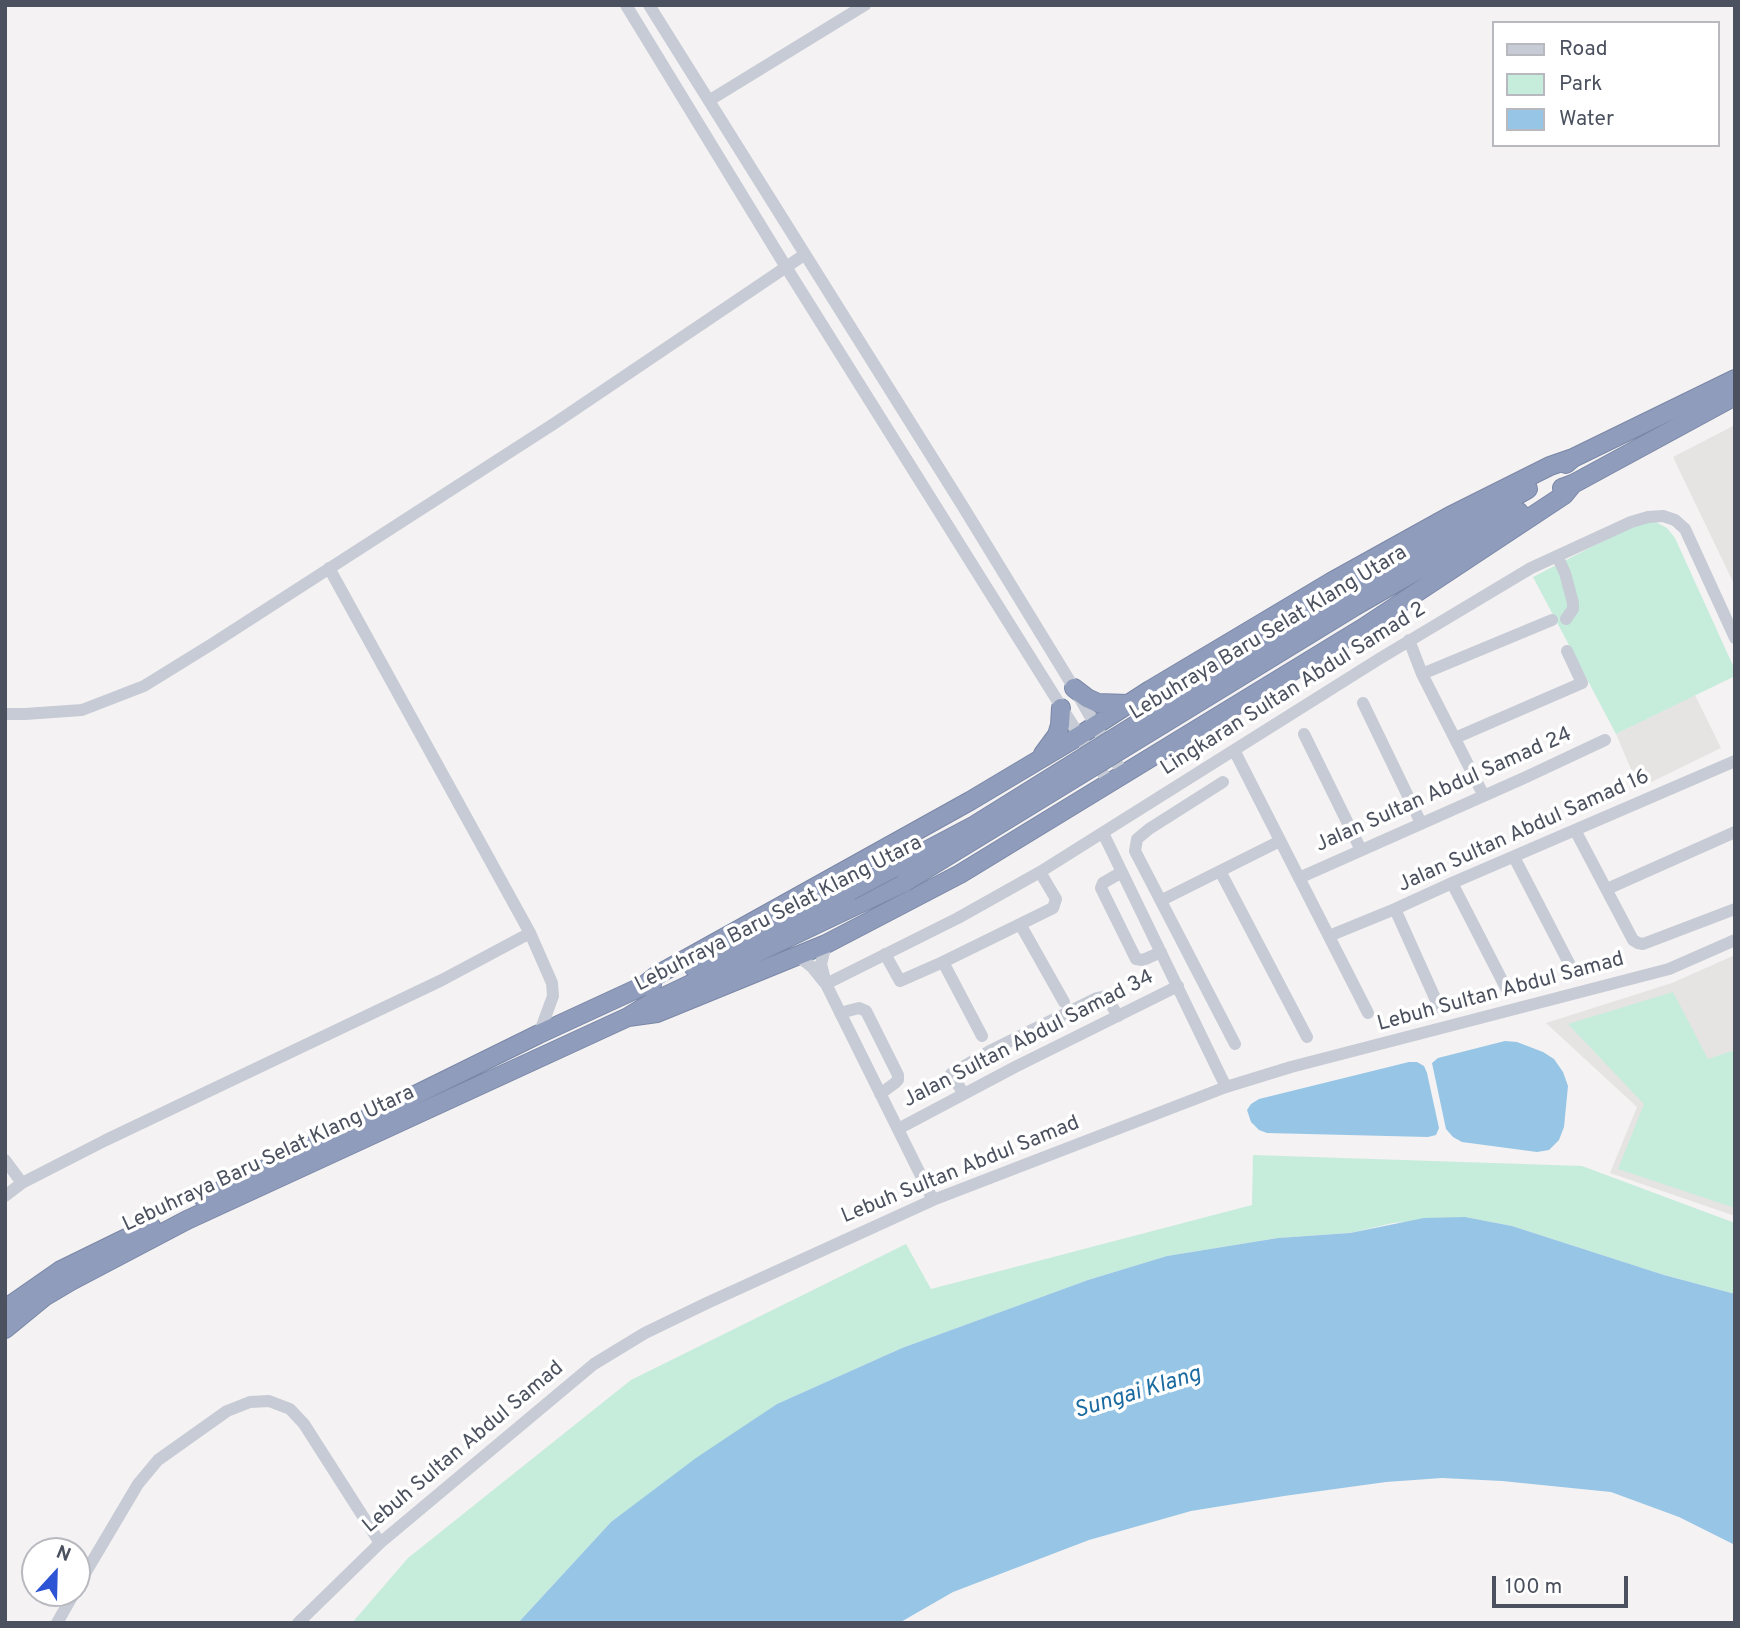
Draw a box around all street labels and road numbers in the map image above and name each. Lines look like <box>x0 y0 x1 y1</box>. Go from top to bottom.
street label: Lebuhraya Baru Selat Klang Utara <box>1126 541 1412 727</box>
street label: Lingkaran Sultan Abdul Samad 2 <box>1157 598 1431 782</box>
street label: Jalan Sultan Abdul Samad 24 <box>1312 723 1576 859</box>
street label: Jalan Sultan Abdul Samad 16 <box>1394 765 1654 899</box>
street label: Lebuhraya Baru Selat Klang Utara <box>631 831 927 999</box>
street label: Lebuh Sultan Abdul Samad <box>1375 948 1627 1038</box>
street label: Jalan Sultan Abdul Samad 34 <box>900 966 1158 1114</box>
street label: Lebuhraya Baru Selat Klang Utara <box>119 1081 419 1239</box>
street label: Lebuh Sultan Abdul Samad <box>838 1112 1084 1230</box>
street label: Lebuh Sultan Abdul Samad <box>358 1357 570 1539</box>

